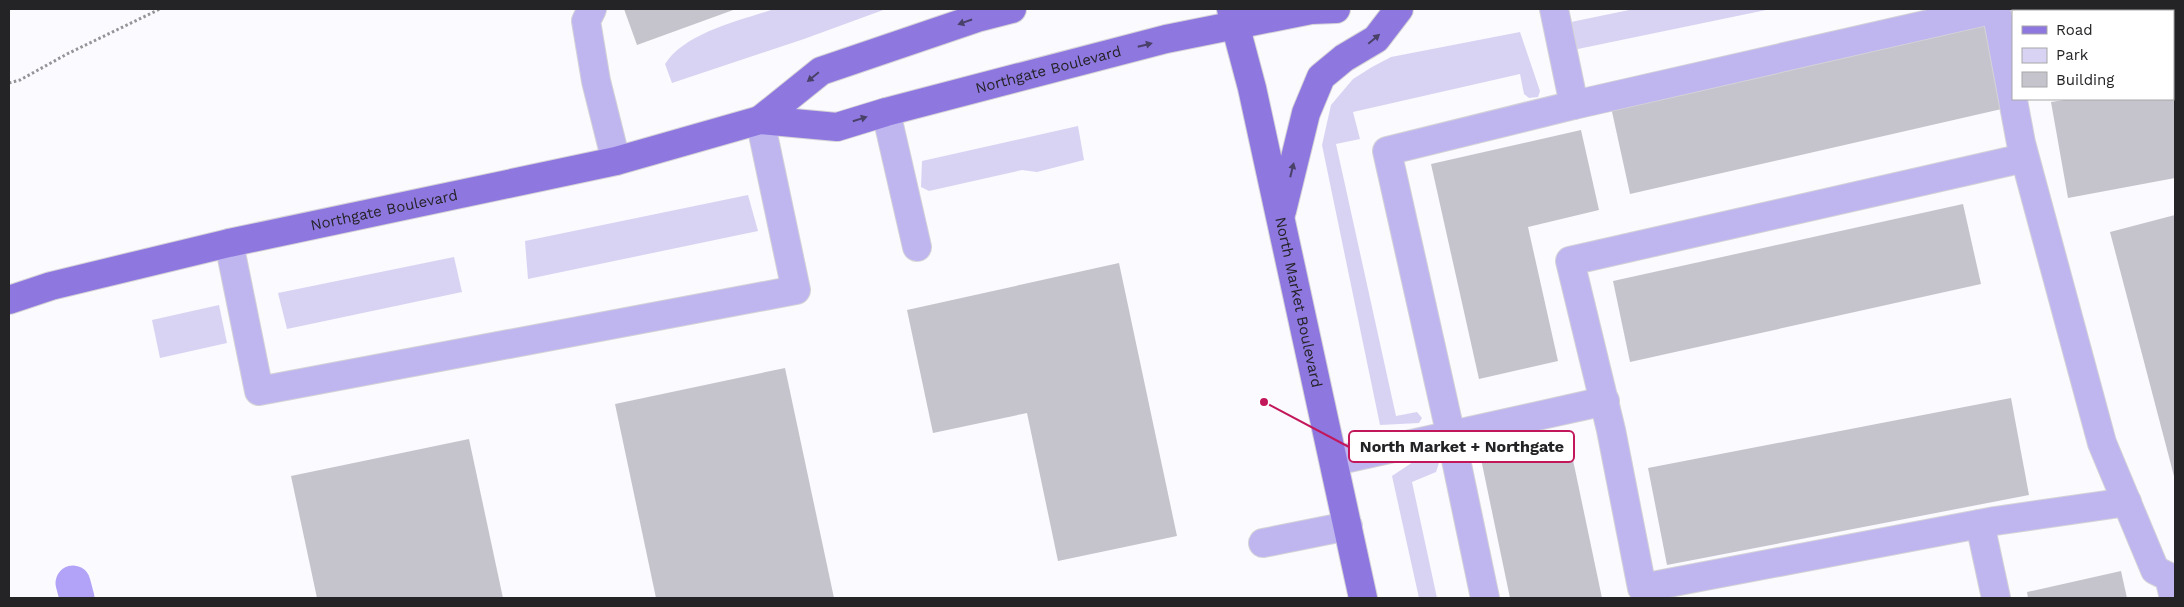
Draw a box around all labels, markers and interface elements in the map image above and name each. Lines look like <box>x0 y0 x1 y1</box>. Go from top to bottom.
legend <box>2012 10 2174 100</box>
one-way arrow <box>958 19 973 26</box>
text: Road <box>2056 21 2093 39</box>
one-way arrow <box>1367 33 1380 44</box>
one-way arrow <box>1137 40 1152 48</box>
street label: Northgate Boulevard <box>973 42 1123 97</box>
text: Park <box>2056 46 2089 64</box>
one-way arrow <box>807 71 820 82</box>
text: Building <box>2056 71 2114 89</box>
one-way arrow <box>853 115 868 123</box>
one-way arrow <box>1288 162 1296 177</box>
street label: Northgate Boulevard <box>309 186 459 234</box>
street label: North Market Boulevard <box>1271 215 1326 389</box>
callout: North Market + Northgate <box>1349 431 1574 462</box>
text: North Market + Northgate <box>1360 437 1564 456</box>

